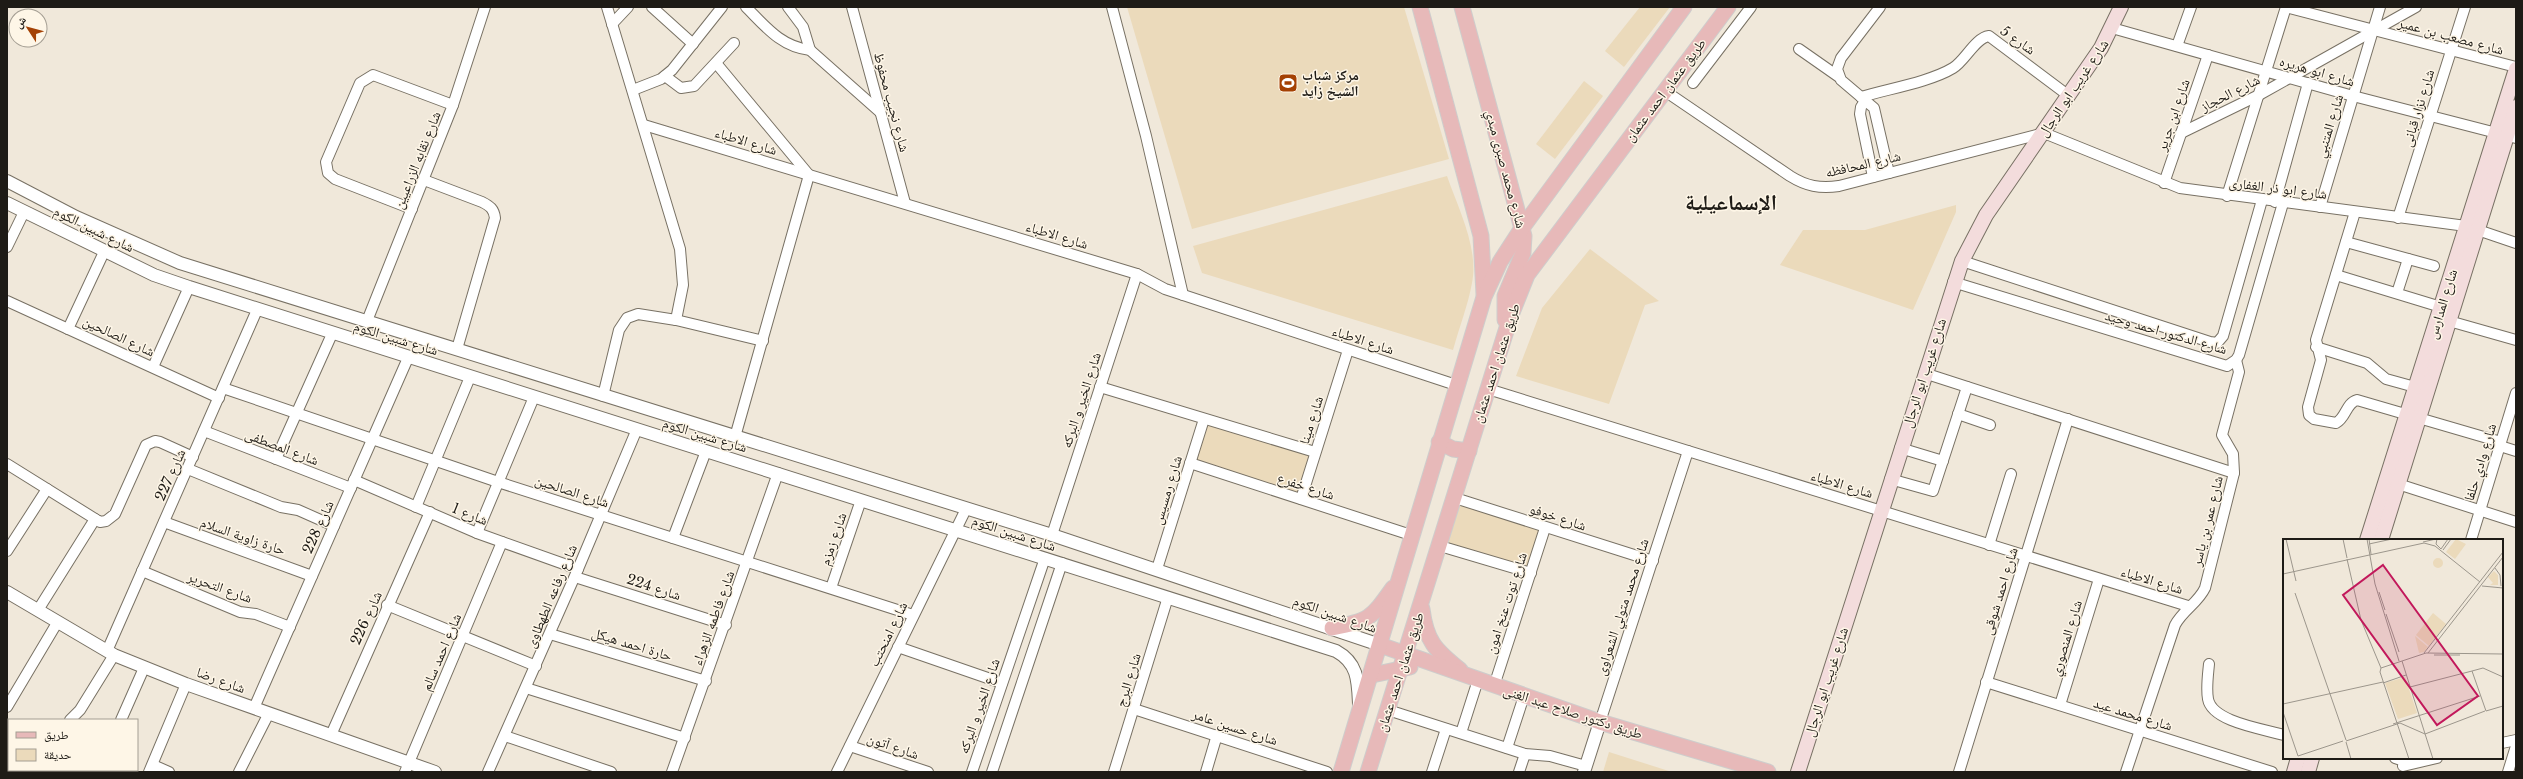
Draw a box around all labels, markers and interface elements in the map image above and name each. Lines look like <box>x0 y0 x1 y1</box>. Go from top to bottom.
north arrow <box>8 8 48 48</box>
text: ش <box>11 13 30 32</box>
street label: شارع مصعب بن عمير <box>2395 13 2506 60</box>
street label: شارع 5 <box>1996 22 2039 59</box>
street label: طريق عثمان احمد عثمان <box>1620 35 1711 146</box>
street label: شارع غريب ابو الرجال <box>2034 36 2113 141</box>
street label: شارع نجيب محفوظ <box>869 50 914 154</box>
street label: شارع ابو هريره <box>2277 52 2357 91</box>
place label: مركز شباب الشيخ زايد <box>1302 66 1359 100</box>
street label: شارع نزار قبانى <box>2398 67 2439 149</box>
street label: شارع الحجاز <box>2196 70 2263 117</box>
sports icon: مركز شباب الشيخ زايد <box>1277 72 1299 94</box>
street label: شارع ابن جرير <box>2152 77 2195 155</box>
street label: شارع المتنبي <box>2311 92 2350 161</box>
street label: شارع محمد صبرى مبدي <box>1479 108 1530 231</box>
street label: شارع نقابه الزراعيين <box>389 109 446 212</box>
street label: شارع الاطباء <box>712 123 779 160</box>
street label: شارع المحافظه <box>1824 147 1903 182</box>
street label: شارع ابو ذر الغفارى <box>2228 173 2328 204</box>
district label: الإسماعيلية <box>1685 189 1777 216</box>
street label: شارع شبين الكوم <box>50 202 137 257</box>
street label: شارع الاطباء <box>1023 217 1090 254</box>
street label: شارع المدارس <box>2423 267 2462 341</box>
street label: طريق عثمان احمد عثمان <box>1468 301 1525 425</box>
street label: شارع الدكتور احمد وحيد <box>2103 306 2229 359</box>
street label: شارع الصالحين <box>80 312 158 361</box>
street label: شارع غريب ابو الرجال <box>1898 316 1951 430</box>
street label: شارع شبين الكوم <box>351 317 440 360</box>
street label: شارع الاطباء <box>1329 322 1396 359</box>
street label: شارع الخير و البركه <box>1057 350 1106 451</box>
street label: شارع مينا <box>1295 394 1328 447</box>
street label: شارع شبين الكوم <box>660 414 749 457</box>
street label: شارع وادي حلفا <box>2460 421 2503 504</box>
street label: شارع المصطفى <box>242 425 321 470</box>
street label: شارع 227 <box>151 446 190 504</box>
street label: شارع رمسيس <box>1148 453 1187 527</box>
street label: شارع الاطباء <box>1808 466 1875 503</box>
street label: شارع خفرع <box>1275 468 1337 505</box>
street label: شارع الصالحين <box>532 471 611 512</box>
street label: شارع عمر بن ياسر <box>2187 474 2228 569</box>
street label: شارع 228 <box>298 498 339 557</box>
street label: شارع 1 <box>449 499 490 530</box>
street label: شارع خوفو <box>1527 499 1589 536</box>
street label: شارع زمزم <box>816 510 851 568</box>
street label: شارع شبين الكوم <box>969 511 1058 556</box>
street label: حارة زاوية السلام <box>198 513 288 560</box>
street label: شارع محمد متولي الشعراوى <box>1591 536 1655 679</box>
inset map <box>2283 539 2503 759</box>
street label: شارع رفاعه الطهطاوى <box>521 541 582 651</box>
street label: شارع احمد شوقى <box>1978 545 2023 637</box>
street label: شارع توت عنخ امون <box>1481 550 1532 656</box>
street label: شارع الاطباء <box>2118 562 2185 599</box>
street label: شارع التحرير <box>184 567 255 608</box>
street label: شارع فاطمه الزهراء <box>688 568 739 668</box>
street label: شارع 224 <box>624 570 683 605</box>
street label: شارع 226 <box>346 588 387 648</box>
street label: شارع شبين الكوم <box>1290 591 1379 638</box>
street label: شارع امنحتب <box>865 598 912 670</box>
street label: شارع المنصوري <box>2046 598 2088 679</box>
street label: طريق عثمان احمد عثمان <box>1372 610 1429 734</box>
street label: شارع احمد سالم <box>417 611 466 694</box>
street label: حارة احمد هيكل <box>590 623 674 665</box>
street label: شارع غريب ابو الرجال <box>1800 625 1853 739</box>
street label: شارع البرج <box>1111 651 1146 710</box>
street label: شارع الخير و البركه <box>954 656 1005 756</box>
street label: شارع رضا <box>194 663 248 698</box>
street label: طريق دكتور صلاح عبد الغنى <box>1501 681 1645 744</box>
street label: شارع محمد عيد <box>2091 693 2175 735</box>
street label: شارع حسين عامر <box>1189 704 1280 750</box>
legend <box>8 719 138 771</box>
text: طريق <box>44 727 69 742</box>
street label: شارع آتون <box>864 729 921 764</box>
text: حديقة <box>44 747 72 762</box>

